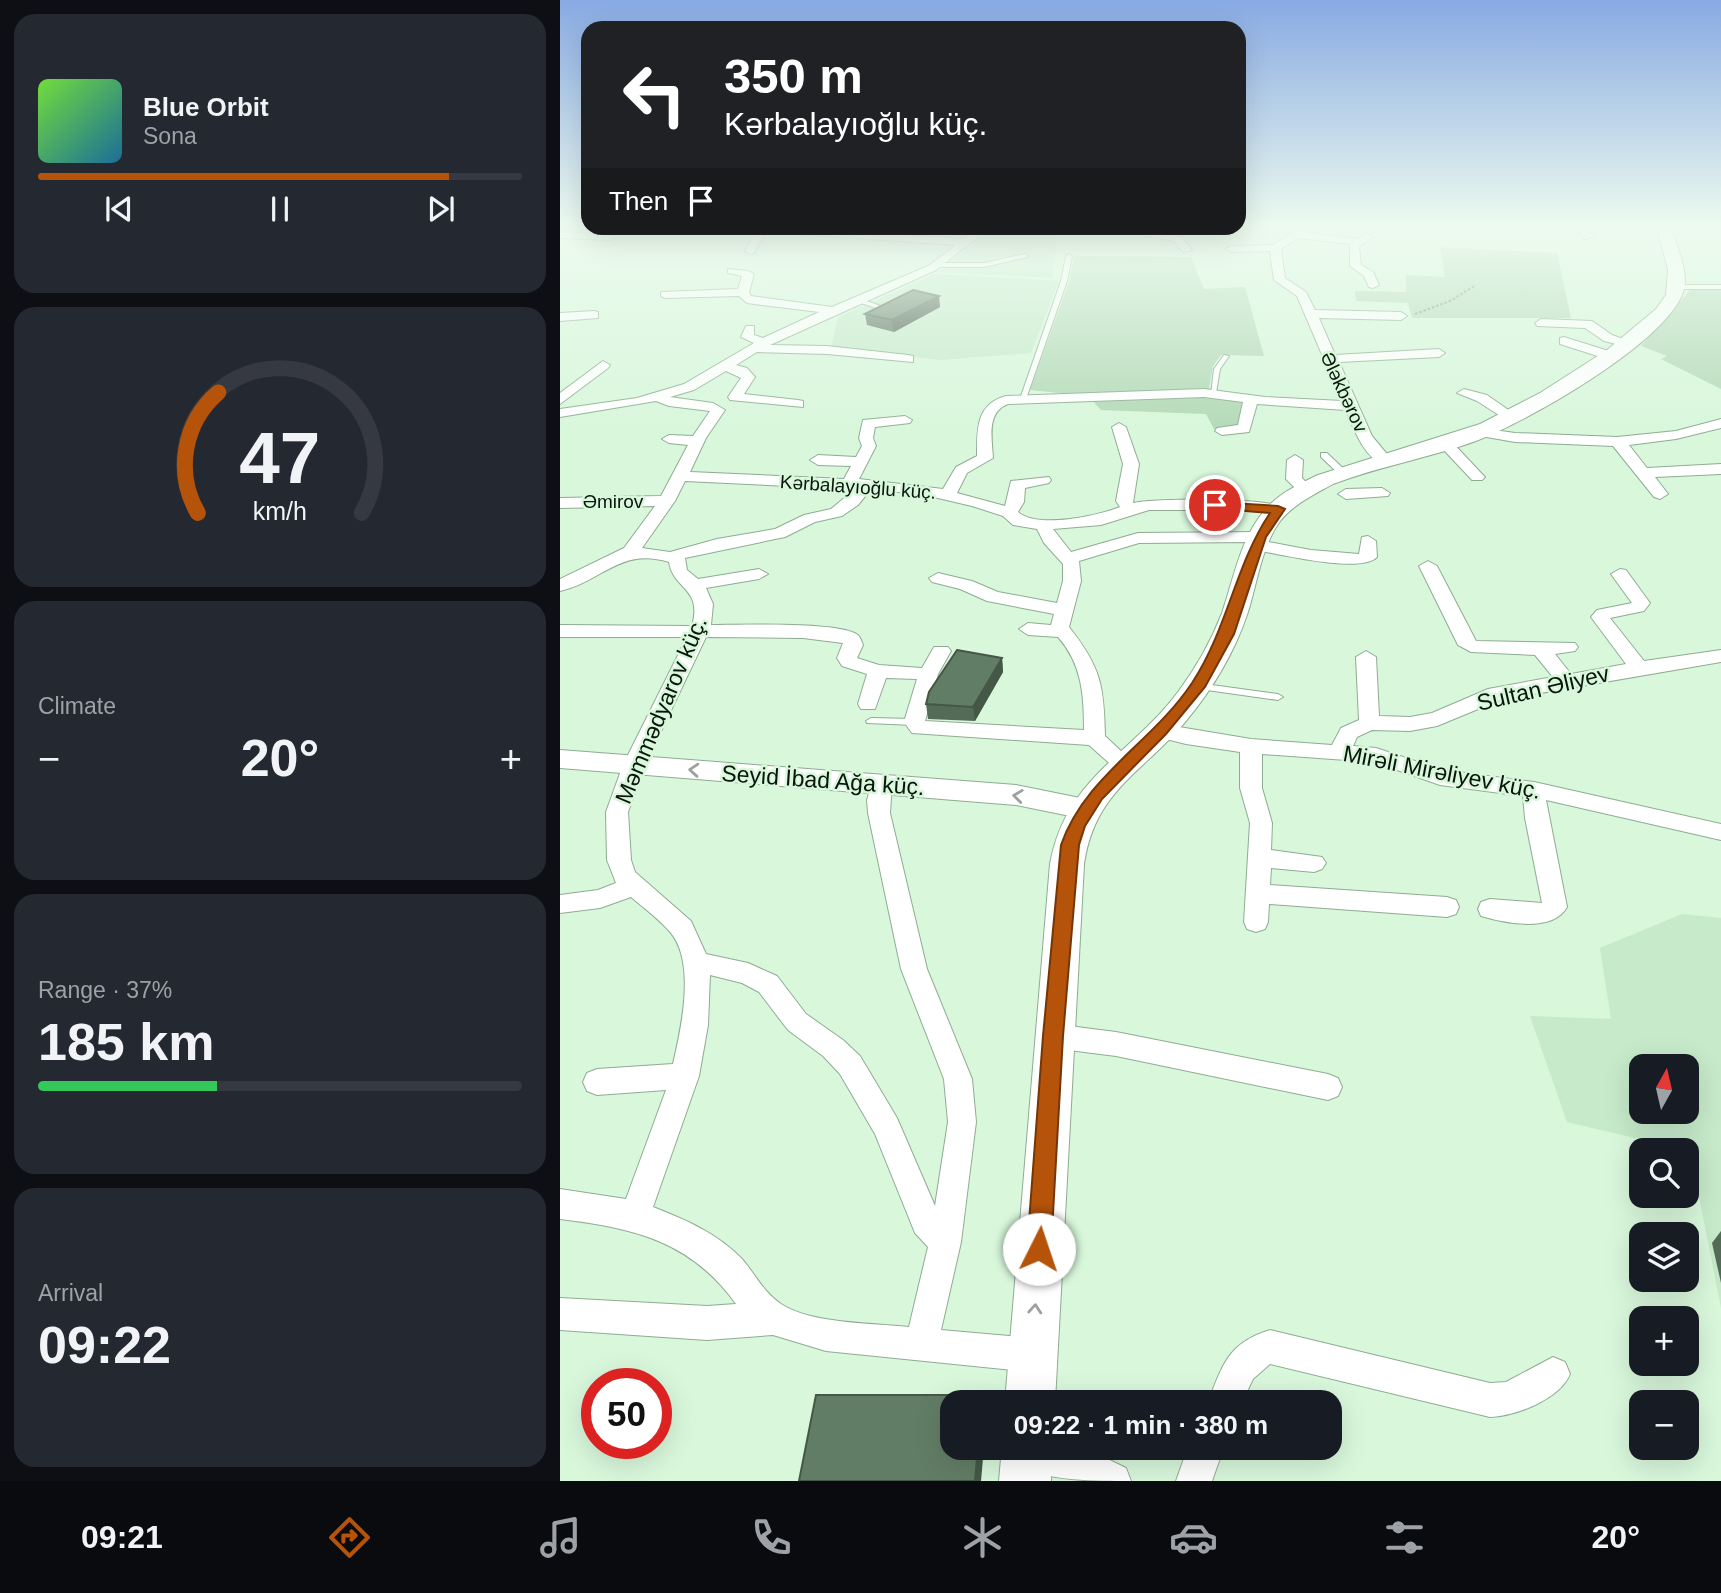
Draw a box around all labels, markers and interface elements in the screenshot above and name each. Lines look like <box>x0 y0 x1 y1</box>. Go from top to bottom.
icon: left <box>609 49 700 140</box>
text: 350 m <box>724 49 863 103</box>
text: Blue Orbit <box>143 92 269 122</box>
text: Kərbalayıoğlu küç. <box>724 106 987 142</box>
text: Sona <box>143 123 197 149</box>
icon: arrive <box>682 182 720 220</box>
text: Then <box>609 186 668 216</box>
icon: previous <box>100 190 138 228</box>
icon: pause <box>261 190 299 228</box>
icon: next <box>422 190 460 228</box>
street label: Ələkbərov <box>1316 349 1372 436</box>
text: 47 <box>240 418 320 499</box>
street label: Kərbalayıoğlu küç. <box>779 471 937 503</box>
pin <box>1185 475 1245 535</box>
icon: arrive <box>1196 486 1234 524</box>
street label: Əmirov <box>583 491 644 512</box>
text: km/h <box>253 497 307 525</box>
street label: Məmmədyarov küç. <box>610 613 712 807</box>
street label: Sultan Əliyev <box>1474 660 1612 716</box>
text: Climate <box>38 693 116 719</box>
text: 20° <box>241 729 319 787</box>
text: − <box>38 738 60 780</box>
text: + <box>500 738 522 780</box>
street label: Mirəli Mirəliyev küç. <box>1341 740 1543 804</box>
street label: Seyid İbad Ağa küç. <box>721 760 925 800</box>
one-way arrow <box>688 763 699 778</box>
one-way arrow <box>1012 789 1024 804</box>
text: Range · 37% <box>38 977 172 1003</box>
text: 185 km <box>38 1013 214 1071</box>
north arrow <box>1629 1054 1699 1124</box>
map controls <box>1629 1054 1699 1460</box>
button: search <box>1629 1138 1699 1208</box>
position arrow <box>1002 1212 1076 1286</box>
button: layers <box>1629 1222 1699 1292</box>
text: Arrival <box>38 1280 103 1306</box>
one-way arrow <box>1028 1303 1043 1314</box>
button: + <box>1629 1306 1699 1376</box>
text: 09:22 <box>38 1316 171 1374</box>
speed limit sign: 50 <box>581 1368 672 1459</box>
button: − <box>1629 1390 1699 1460</box>
text: 09:22 · 1 min · 380 m <box>1014 1410 1268 1440</box>
icon: directions <box>325 1513 374 1562</box>
icon: music <box>536 1513 585 1562</box>
icon: phone <box>747 1513 796 1562</box>
icon: climate <box>958 1513 1007 1562</box>
icon: car <box>1169 1513 1218 1562</box>
icon: filters <box>1380 1513 1429 1562</box>
text: 09:21 <box>81 1519 163 1555</box>
text: 20° <box>1592 1519 1640 1555</box>

